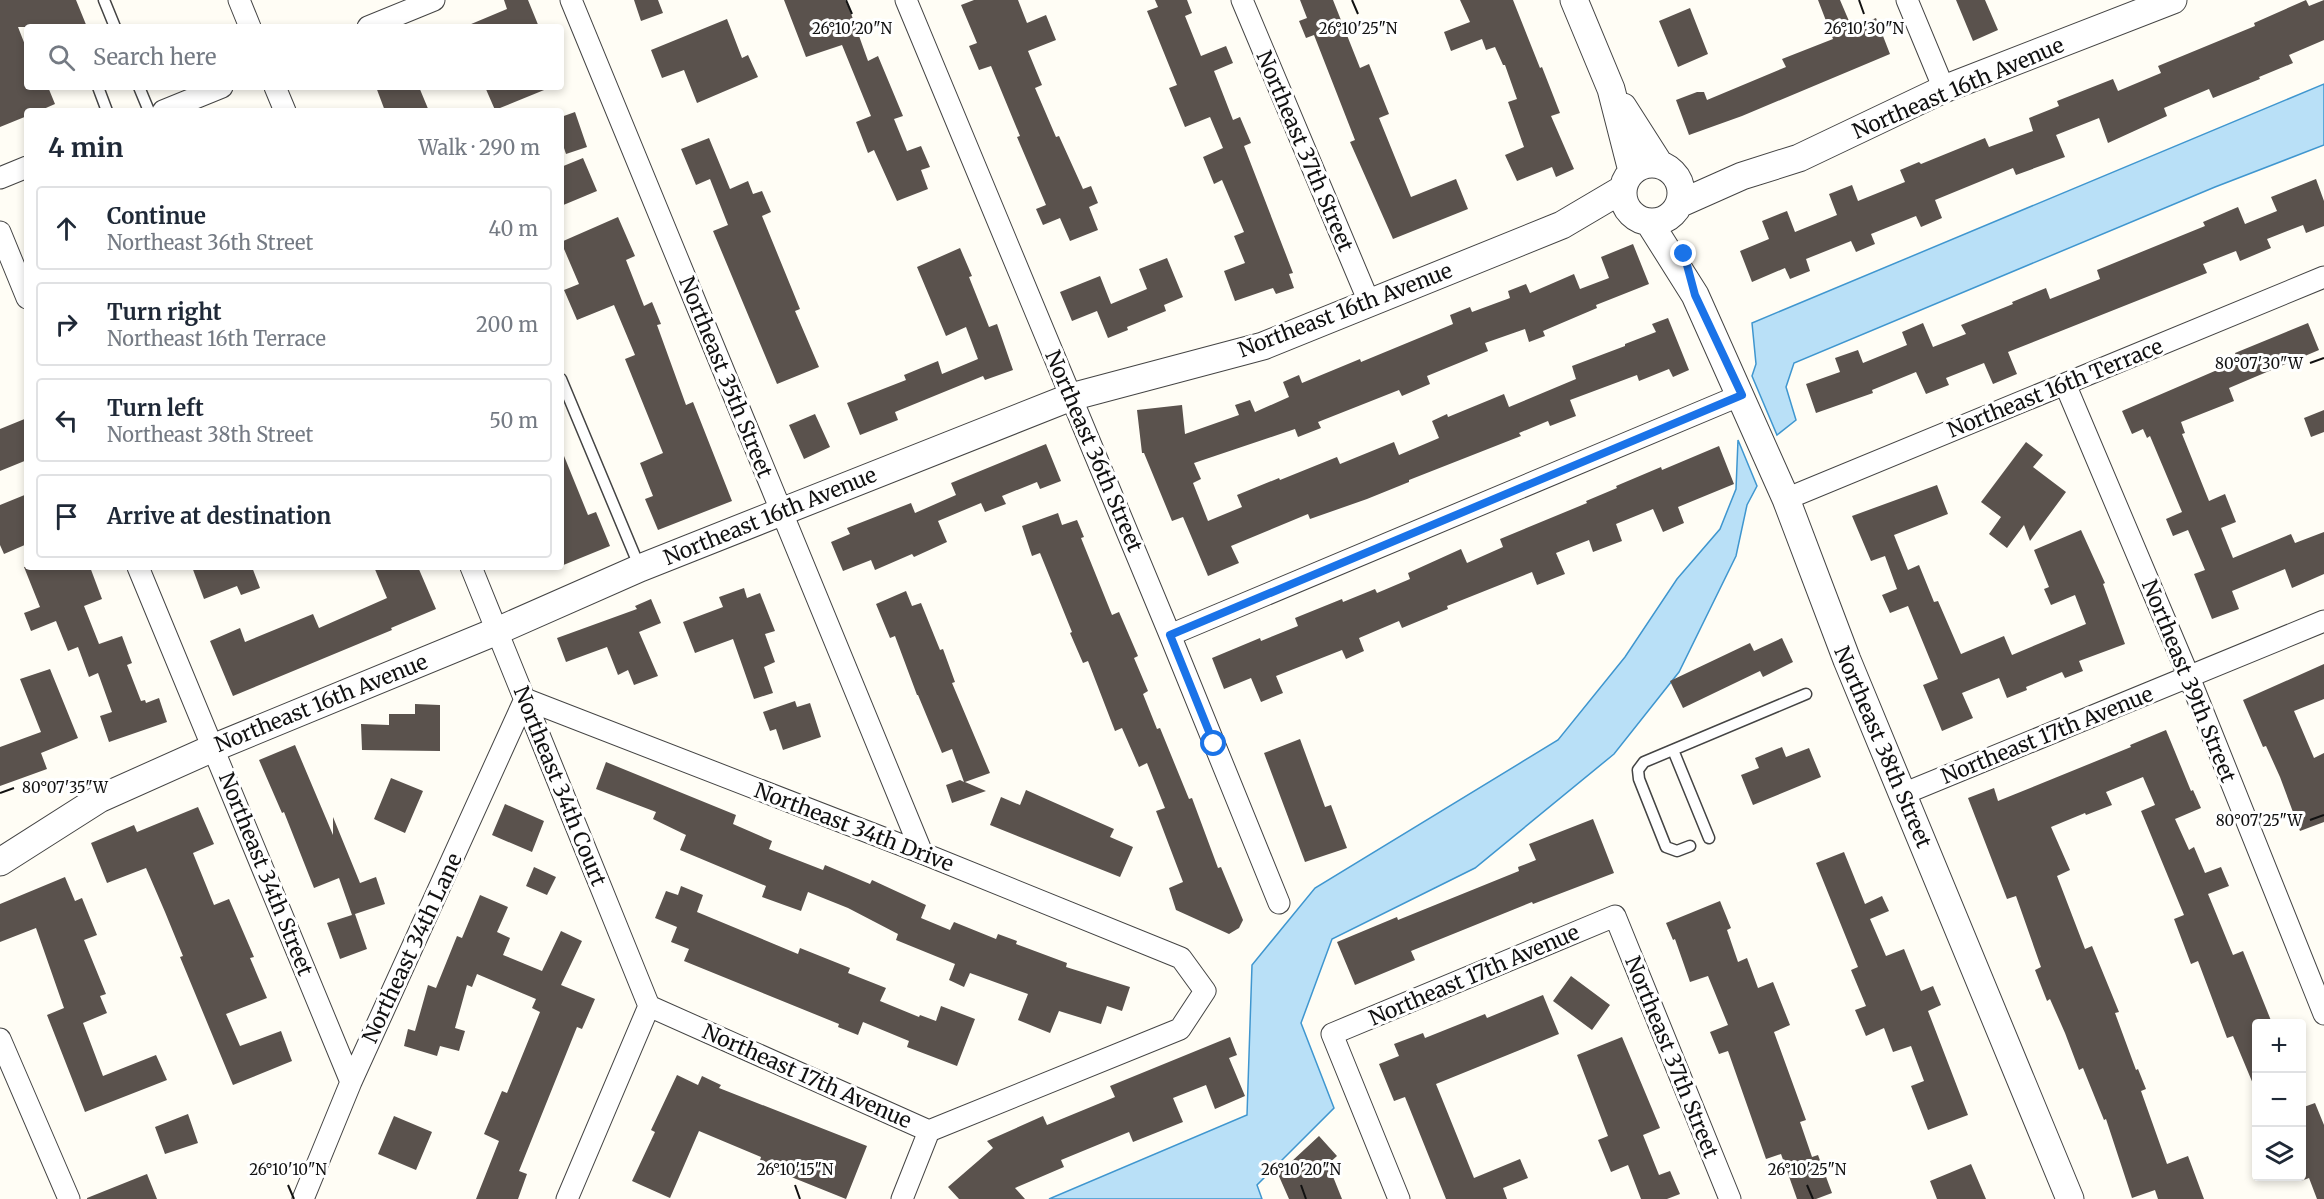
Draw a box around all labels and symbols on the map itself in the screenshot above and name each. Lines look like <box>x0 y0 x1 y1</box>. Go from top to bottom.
text: 26°10'20"N <box>812 19 892 38</box>
text: 26°10'25"N <box>1319 19 1398 38</box>
text: 26°10'30"N <box>1824 19 1904 38</box>
street label: Northeast 16th Avenue <box>1848 31 2068 145</box>
street label: Northeast 37th Street <box>1251 47 1359 255</box>
route end <box>1670 240 1696 266</box>
street label: Northeast 16th Avenue <box>1234 257 1456 363</box>
street label: Northeast 35th Street <box>673 272 779 482</box>
street label: Northeast 16th Terrace <box>1943 332 2167 444</box>
street label: Northeast 36th Street <box>1039 346 1149 556</box>
text: 80°07'30"W <box>2215 354 2304 373</box>
street label: Northeast 16th Avenue <box>660 461 880 571</box>
street label: Northeast 39th Street <box>2136 576 2242 786</box>
street label: Northeast 38th Street <box>1828 642 1938 852</box>
street label: Northeast 16th Avenue <box>211 648 431 758</box>
street label: Northeast 17th Avenue <box>1937 680 2157 790</box>
street label: Northeast 34th Court <box>508 682 612 890</box>
route start <box>1200 730 1226 756</box>
street label: Northeast 34th Street <box>213 768 319 980</box>
street label: Northeast 34th Drive <box>751 777 957 877</box>
text: 80°07'35"W <box>22 778 109 797</box>
text: 80°07'25"W <box>2216 811 2303 830</box>
street label: Northeast 34th Lane <box>356 849 468 1047</box>
street label: Northeast 17th Avenue <box>1365 918 1583 1032</box>
street label: Northeast 37th Street <box>1619 952 1725 1162</box>
street label: Northeast 17th Avenue <box>698 1018 916 1134</box>
text: 26°10'10"N <box>249 1160 327 1179</box>
text: 26°10'15"N <box>757 1160 834 1179</box>
text: 26°10'20"N <box>1261 1160 1341 1179</box>
text: 26°10'25"N <box>1768 1160 1847 1179</box>

